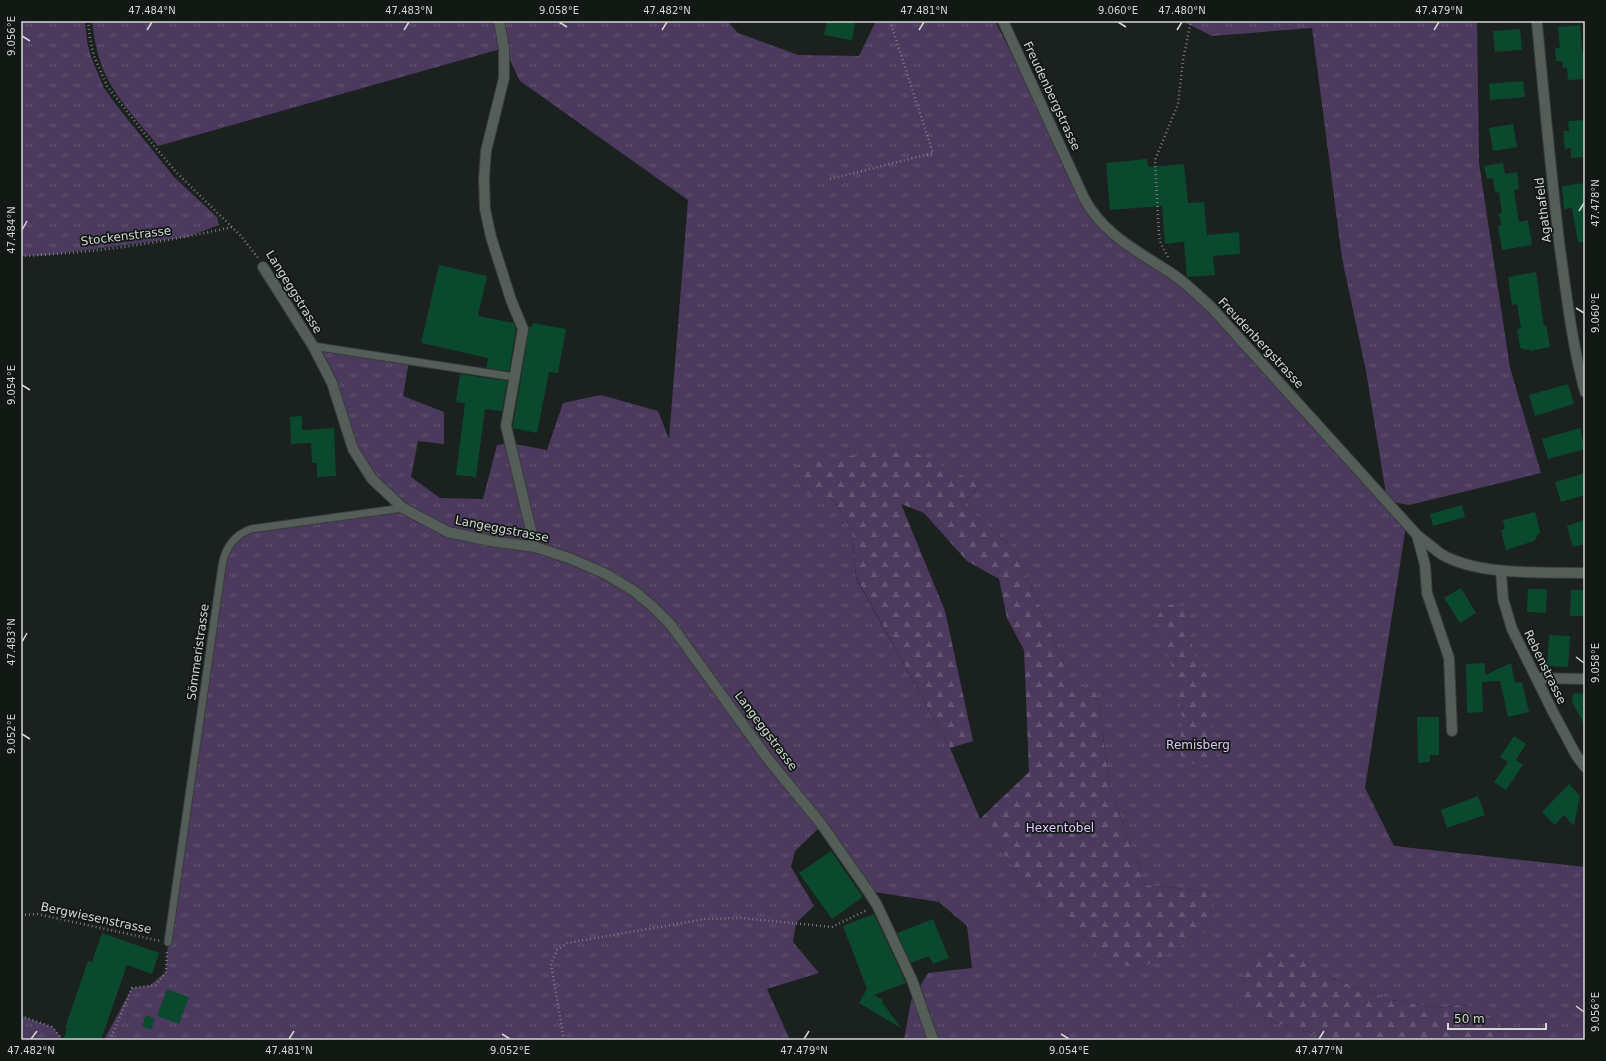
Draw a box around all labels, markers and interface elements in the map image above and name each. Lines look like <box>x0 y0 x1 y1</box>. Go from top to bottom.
text: 47.484°N <box>128 5 176 16</box>
text: 47.483°N <box>385 5 433 16</box>
text: 9.058°E <box>539 5 579 16</box>
text: 47.482°N <box>643 5 691 16</box>
text: 47.481°N <box>900 5 948 16</box>
text: 9.060°E <box>1098 5 1138 16</box>
text: 47.480°N <box>1158 5 1206 16</box>
text: 47.479°N <box>1415 5 1463 16</box>
text: 9.056°E <box>6 16 17 56</box>
street label: Freudenbergstrasse <box>1021 39 1083 153</box>
street label: Agathafeld <box>1532 177 1554 243</box>
text: 47.478°N <box>1590 179 1601 227</box>
text: 47.484°N <box>6 206 17 254</box>
street label: Stockenstrasse <box>80 224 172 248</box>
street label: Langeggstrasse <box>263 248 325 336</box>
text: 9.060°E <box>1590 293 1601 333</box>
street label: Freudenbergstrasse <box>1215 295 1307 391</box>
text: 9.054°E <box>6 365 17 405</box>
street label: Langeggstrasse <box>454 513 550 545</box>
street label: Sömmeristrasse <box>184 603 212 701</box>
text: 47.483°N <box>6 618 17 666</box>
street label: Rebenstrasse <box>1521 628 1569 706</box>
text: 9.058°E <box>1590 643 1601 683</box>
street label: Langeggstrasse <box>732 689 800 773</box>
text: 9.052°E <box>6 714 17 754</box>
park label: Remisberg <box>1166 738 1230 752</box>
park label: Hexentobel <box>1026 821 1094 835</box>
street label: Bergwiesenstrasse <box>39 899 153 937</box>
text: 9.056°E <box>1590 992 1601 1032</box>
scale bar <box>1448 1005 1546 1031</box>
text: 50 m <box>1454 1012 1485 1026</box>
text: 47.482°N <box>7 1045 55 1056</box>
text: 47.481°N <box>265 1045 313 1056</box>
text: 9.052°E <box>490 1045 530 1056</box>
text: 47.479°N <box>780 1045 828 1056</box>
text: 9.054°E <box>1049 1045 1089 1056</box>
text: 47.477°N <box>1295 1045 1343 1056</box>

